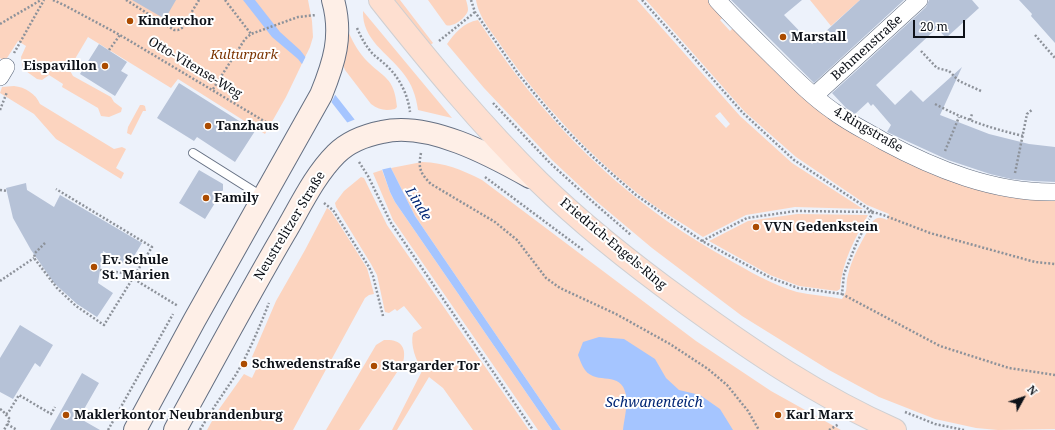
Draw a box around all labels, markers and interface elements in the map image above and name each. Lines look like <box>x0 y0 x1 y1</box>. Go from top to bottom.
street label: Behmenstraße <box>828 12 906 84</box>
scale bar <box>915 12 967 38</box>
place label: Kinderchor <box>138 13 214 29</box>
marker: Kinderchor <box>125 16 135 26</box>
text: 20 m <box>920 18 948 35</box>
place label: Marstall <box>791 29 846 45</box>
marker: Marstall <box>778 32 788 42</box>
street label: Otto-Vitense-Weg <box>145 34 245 102</box>
park label: Kulturpark <box>210 47 278 63</box>
place label: Eispavillon <box>23 58 97 74</box>
marker: Eispavillon <box>100 61 110 71</box>
street label: 4.Ringstraße <box>831 104 905 156</box>
place label: Tanzhaus <box>216 118 279 134</box>
marker: Tanzhaus <box>203 121 213 131</box>
street label: Neustrelitzer Straße <box>251 169 329 283</box>
water label: Linde <box>401 184 435 224</box>
place label: Family <box>214 190 259 206</box>
marker: Family <box>201 193 211 203</box>
street label: Friedrich-Engels-Ring <box>557 195 669 293</box>
place label: VVN Gedenkstein <box>764 219 878 235</box>
marker: VVN Gedenkstein <box>751 222 761 232</box>
place label: Ev. Schule St. Marien <box>102 252 170 283</box>
marker: Ev. Schule St. Marien <box>89 262 99 272</box>
place label: Schwedenstraße <box>252 356 361 372</box>
place label: Stargarder Tor <box>382 358 480 374</box>
marker: Schwedenstraße <box>239 359 249 369</box>
marker: Stargarder Tor <box>369 361 379 371</box>
north arrow <box>1003 378 1043 418</box>
text: N <box>1024 382 1041 398</box>
water label: Schwanenteich <box>605 395 703 411</box>
place label: Maklerkontor Neubrandenburg <box>74 407 283 423</box>
place label: Karl Marx <box>786 407 853 423</box>
marker: Maklerkontor Neubrandenburg <box>61 410 71 420</box>
marker: Karl Marx <box>773 410 783 420</box>

